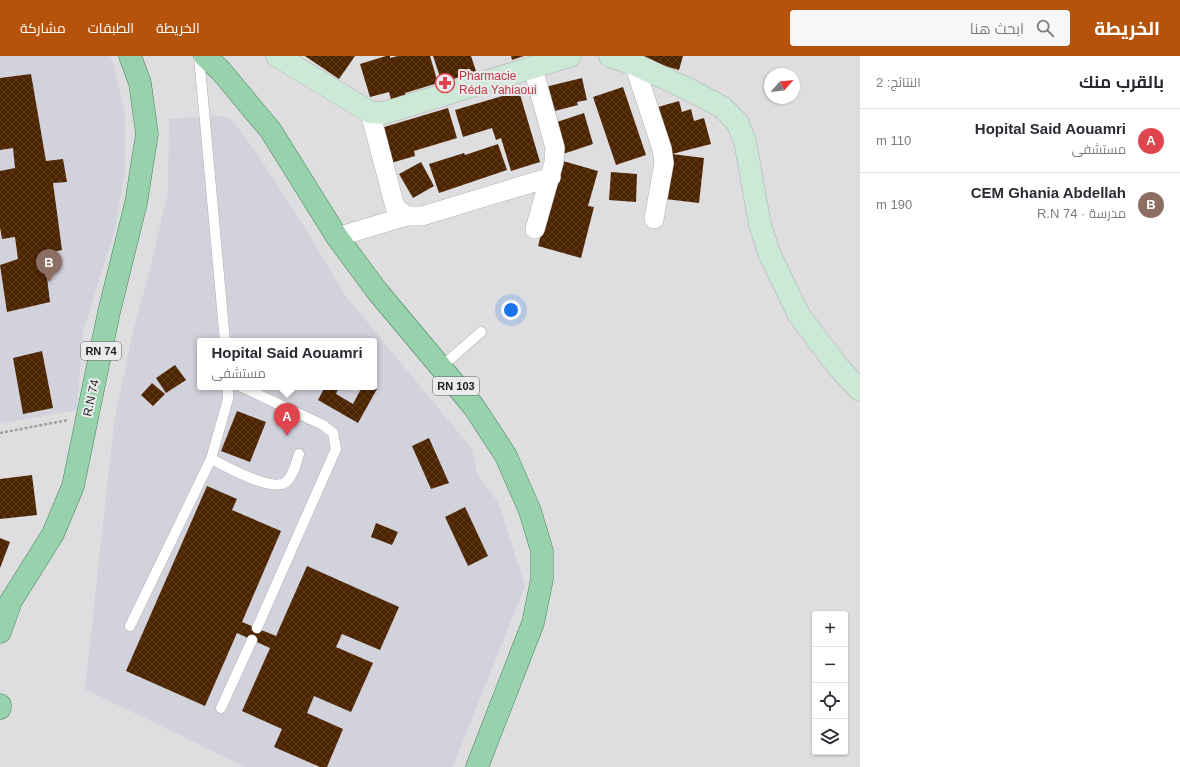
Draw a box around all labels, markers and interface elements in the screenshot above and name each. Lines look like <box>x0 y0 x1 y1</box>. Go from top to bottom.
search box <box>790 10 1070 46</box>
icon: search <box>1034 17 1056 39</box>
text: الخريطة <box>1094 18 1160 39</box>
text: مشاركة <box>20 20 66 36</box>
text: الطبقات <box>88 20 134 36</box>
text: الخريطة <box>156 20 200 36</box>
text: ابحث هنا <box>970 20 1024 37</box>
north arrow <box>764 68 800 104</box>
place label: Pharmacie Réda Yahiaoui <box>459 69 537 97</box>
pharmacy icon: Pharmacie Réda Yahiaoui <box>434 72 456 94</box>
text: بالقرب منك <box>1079 73 1164 92</box>
text: النتائج: 2 <box>876 75 921 90</box>
text: Hopital Said Aouamri <box>975 120 1126 137</box>
text: 110 m <box>876 133 911 148</box>
text: A <box>1146 133 1156 148</box>
text: مستشفى <box>1072 142 1126 157</box>
text: CEM Ghania Abdellah <box>971 184 1126 201</box>
text: 190 m <box>876 197 912 212</box>
text: B <box>1146 197 1156 212</box>
text: مدرسة · R.N 74 <box>1037 206 1126 221</box>
pin: B <box>36 249 62 282</box>
your location <box>501 300 521 320</box>
popup <box>197 338 377 390</box>
road number: RN 74 <box>81 342 121 360</box>
text: Hopital Said Aouamri <box>211 344 363 361</box>
text: مستشفى <box>211 366 266 381</box>
road number: RN 103 <box>433 377 479 395</box>
street label: R.N 74 <box>80 378 102 418</box>
pin: A <box>274 403 300 436</box>
map controls <box>812 611 848 755</box>
button: + <box>812 611 848 647</box>
button: − <box>812 647 848 683</box>
button: locate <box>812 683 848 719</box>
button: layers <box>812 719 848 755</box>

